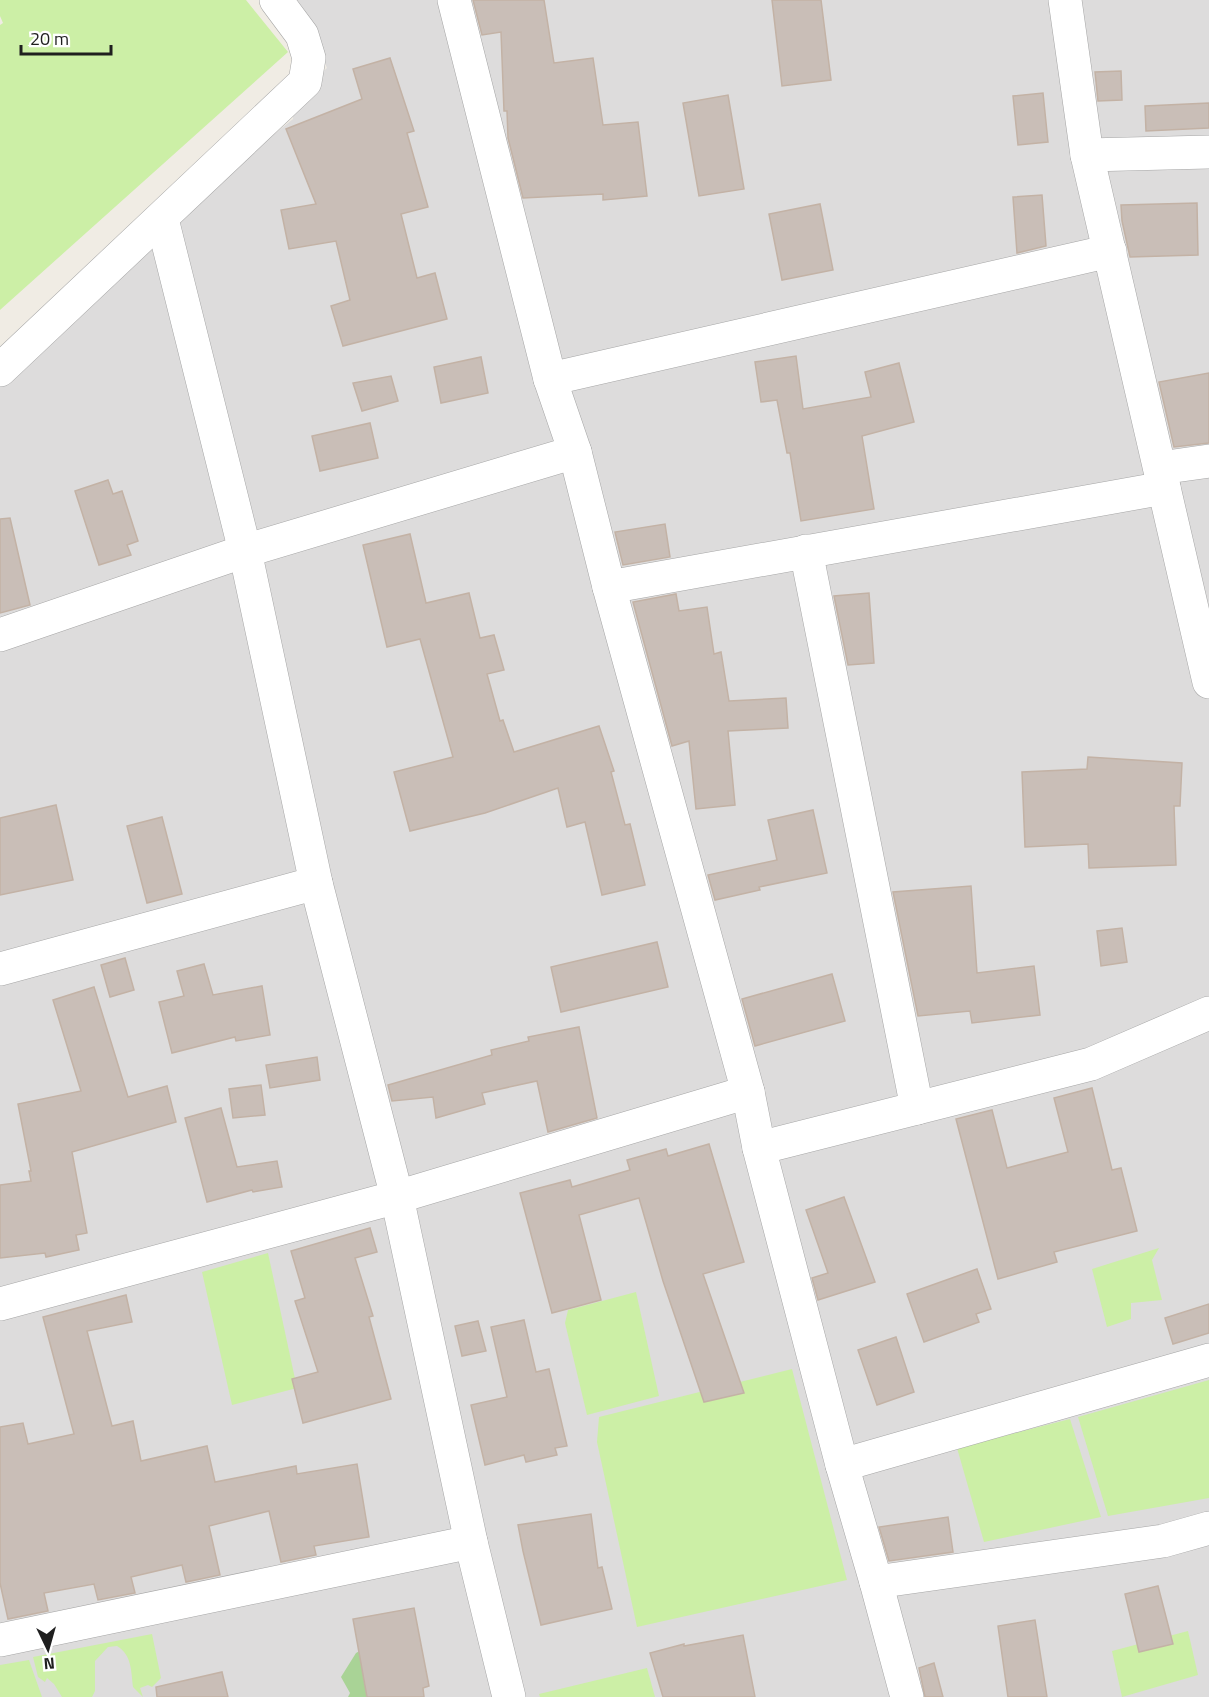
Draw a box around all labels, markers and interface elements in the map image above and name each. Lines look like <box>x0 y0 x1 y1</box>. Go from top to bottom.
scale bar <box>21 18 111 56</box>
text: 20 m <box>30 25 69 52</box>
north arrow <box>18 1619 78 1679</box>
text: N <box>43 1652 56 1676</box>

